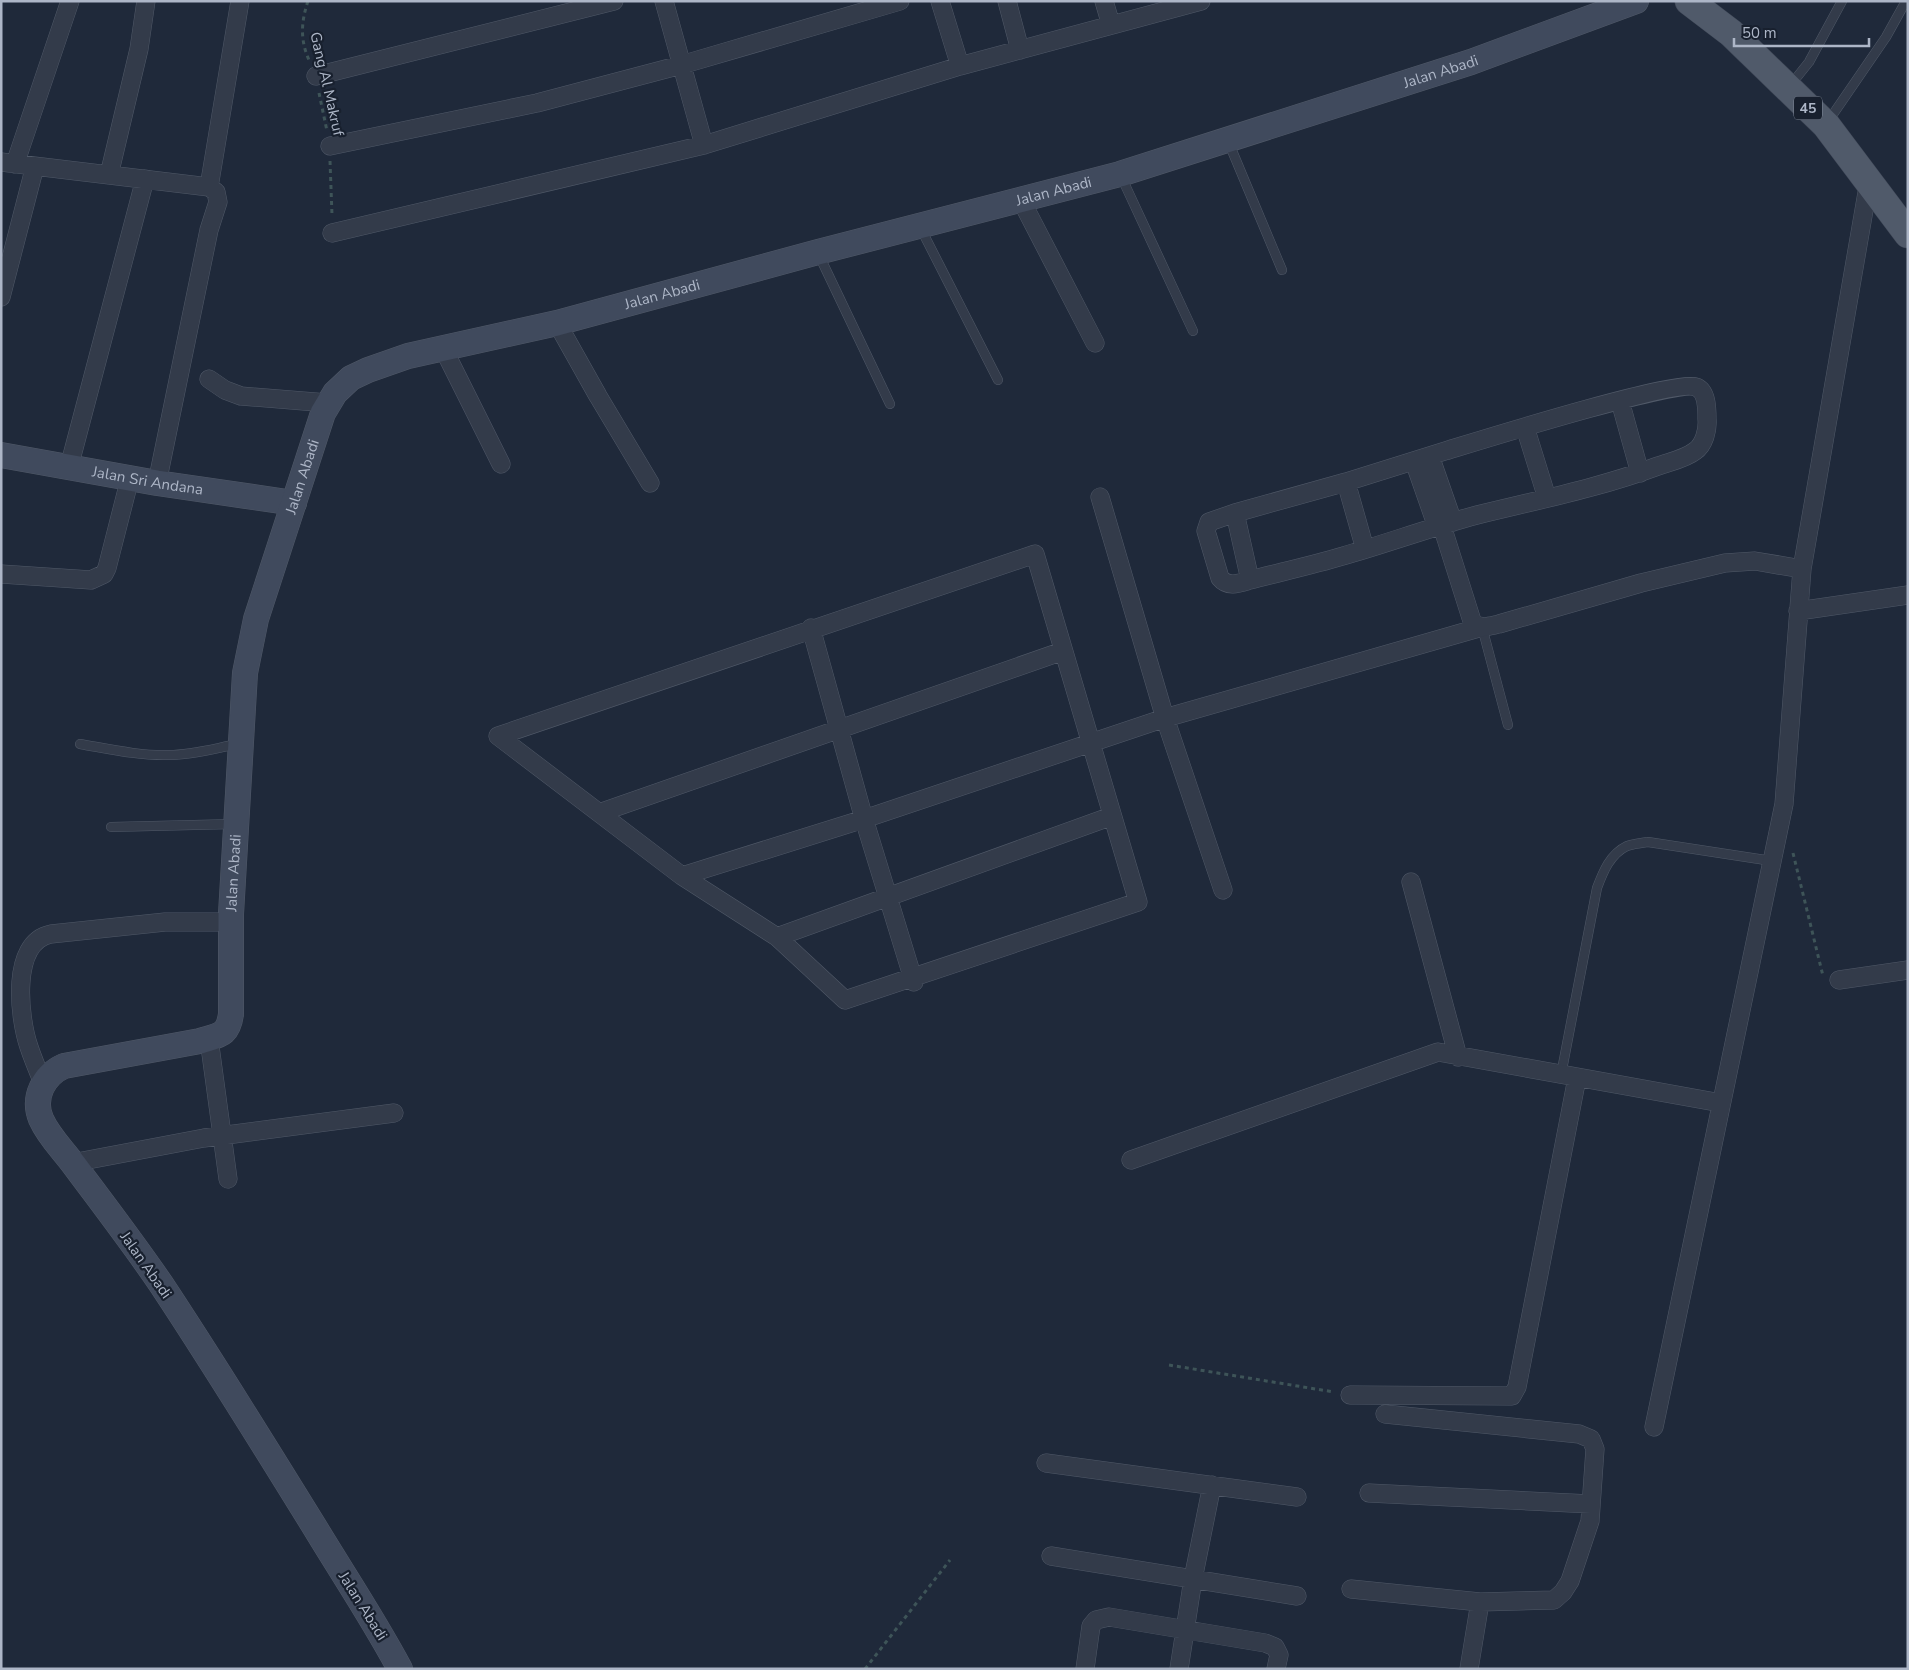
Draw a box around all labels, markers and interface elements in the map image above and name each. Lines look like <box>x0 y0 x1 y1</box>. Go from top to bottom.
scale bar <box>1734 15 1869 47</box>
text: 50 m <box>1742 23 1777 43</box>
street label: Gang Al Makruf <box>305 30 349 139</box>
street label: Jalan Abadi <box>1400 50 1481 93</box>
road number: 45 <box>1794 96 1822 120</box>
street label: Jalan Abadi <box>1013 172 1094 211</box>
street label: Jalan Abadi <box>621 275 702 314</box>
street label: Jalan Abadi <box>280 437 324 518</box>
street label: Jalan Sri Andana <box>90 461 205 500</box>
street label: Jalan Abadi <box>221 834 246 913</box>
street label: Jalan Abadi <box>115 1227 176 1302</box>
street label: Jalan Abadi <box>333 1567 392 1644</box>

